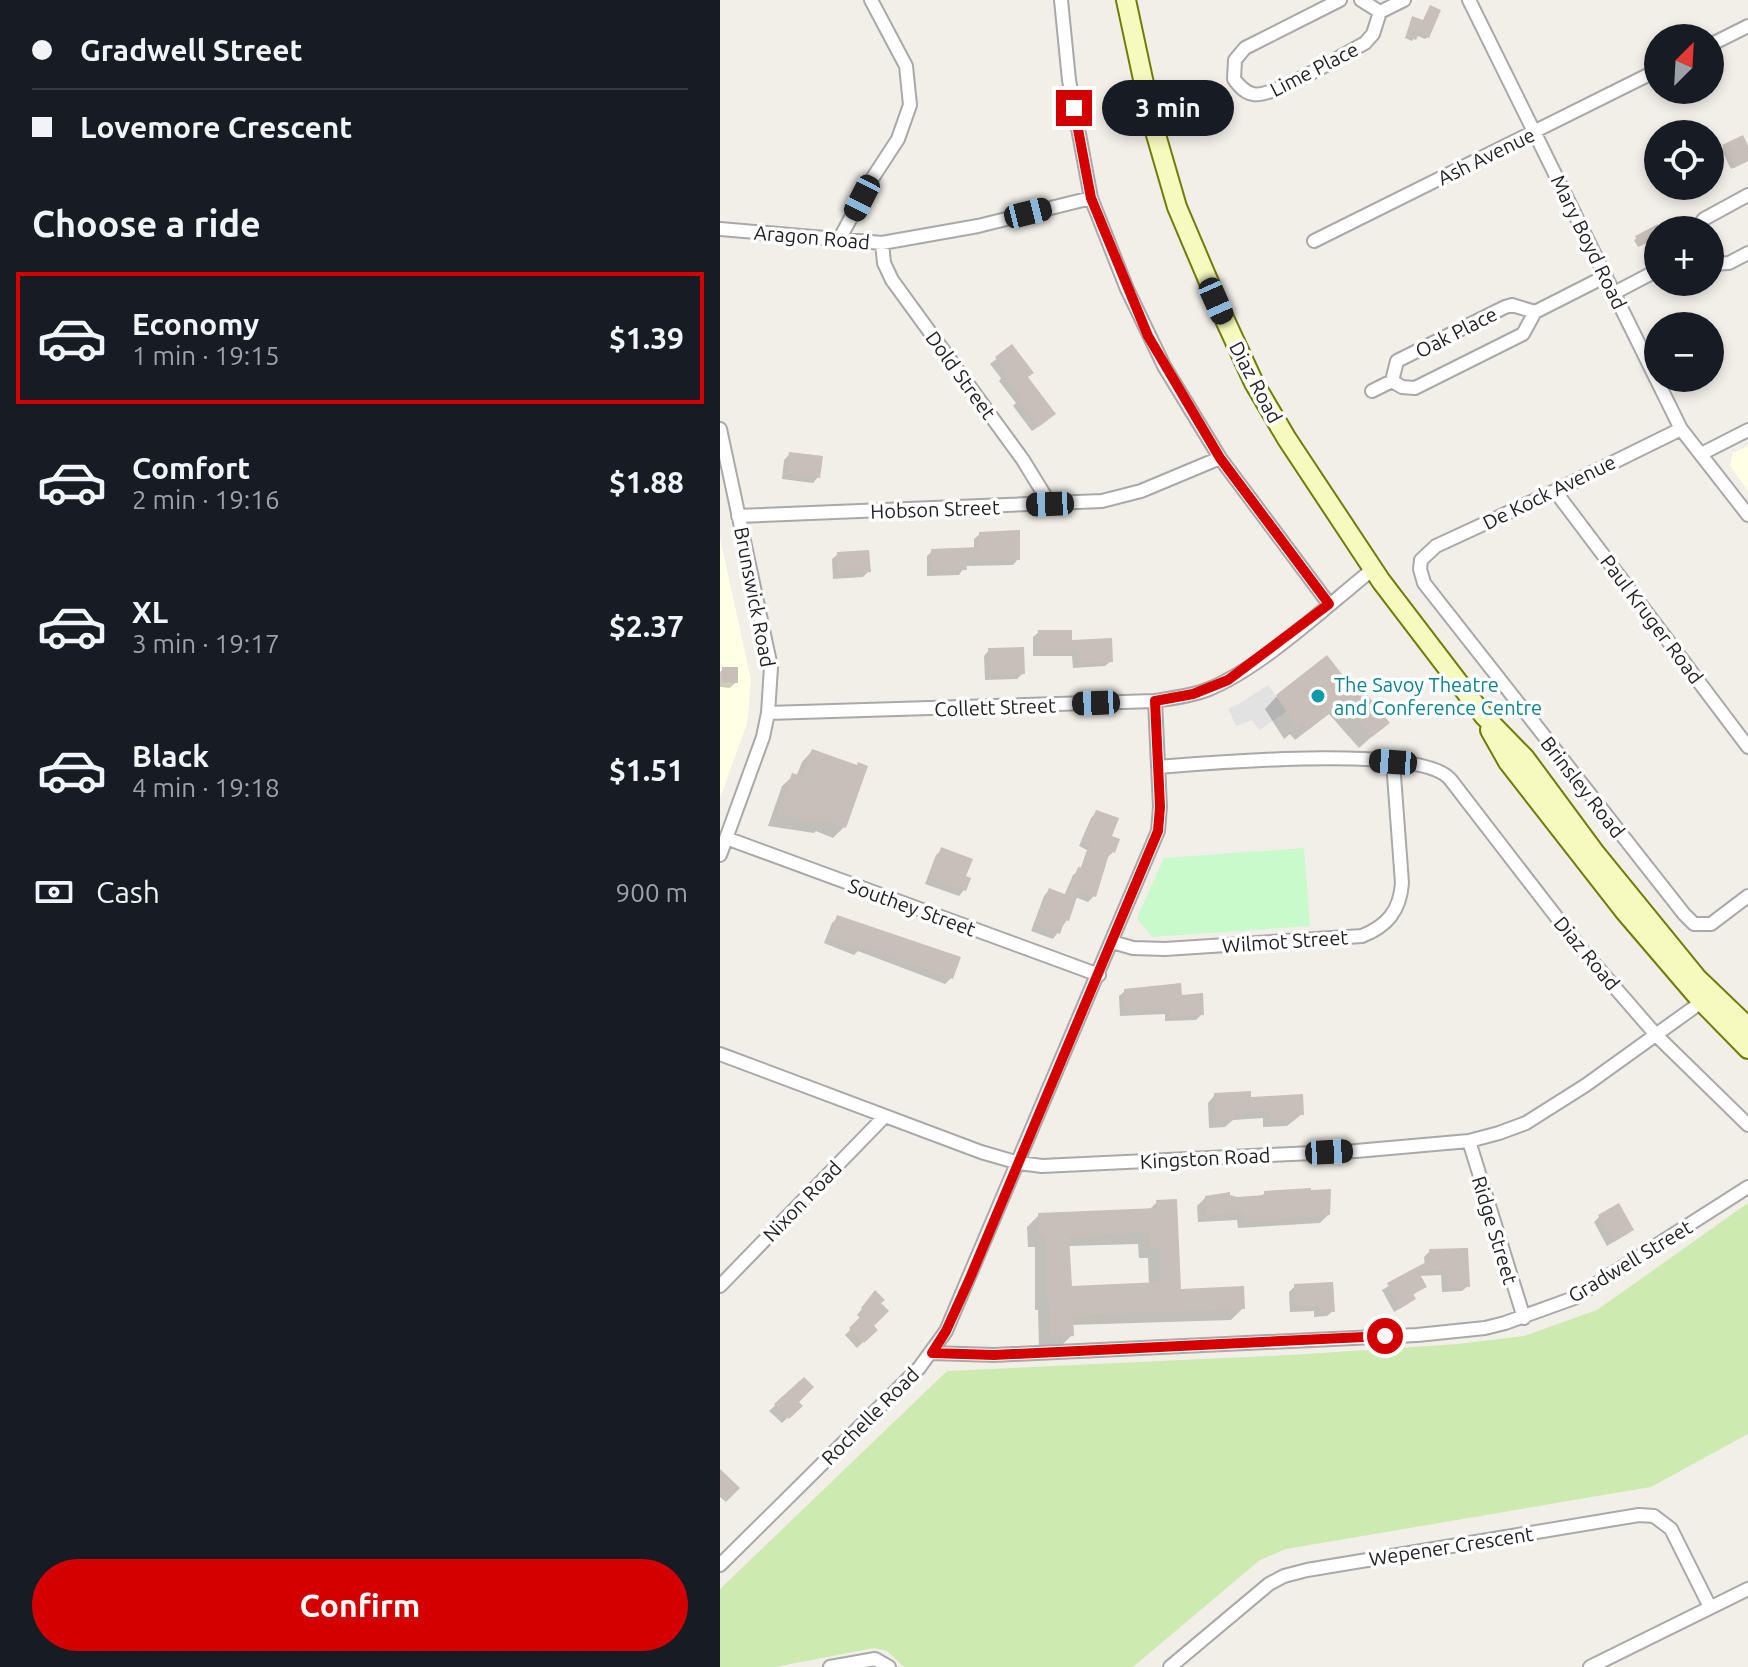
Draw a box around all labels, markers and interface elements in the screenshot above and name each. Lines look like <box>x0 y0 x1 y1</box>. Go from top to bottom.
north arrow <box>1644 24 1724 104</box>
map controls <box>1644 24 1724 392</box>
text: Gradwell Street <box>80 33 302 67</box>
street label: Lime Place <box>1266 37 1362 101</box>
callout: 3 min <box>1102 80 1234 136</box>
route end <box>1056 90 1092 126</box>
text: 3 min <box>1135 93 1201 122</box>
text: Lovemore Crescent <box>80 110 352 144</box>
button: locate <box>1644 120 1724 200</box>
street label: Ash Avenue <box>1434 123 1538 189</box>
car <box>840 171 884 225</box>
street label: Mary Boyd Road <box>1547 171 1631 313</box>
car <box>1002 196 1054 230</box>
text: Choose a ride <box>32 203 261 244</box>
button: + <box>1644 216 1724 296</box>
street label: Aragon Road <box>753 220 871 254</box>
car <box>1195 274 1237 328</box>
icon: car <box>36 302 108 374</box>
street label: Oak Place <box>1411 302 1501 362</box>
text: Economy <box>132 307 259 341</box>
button: − <box>1644 312 1724 392</box>
text: $1.39 <box>609 321 684 355</box>
street label: Dold Street <box>921 327 1001 424</box>
street label: Diaz Road <box>1225 337 1287 427</box>
text: 1 min · 19:15 <box>132 341 280 370</box>
icon: car <box>36 446 108 518</box>
street label: De Kock Avenue <box>1479 450 1619 534</box>
text: Comfort <box>132 451 250 485</box>
text: $1.88 <box>609 465 684 499</box>
text: 2 min · 19:16 <box>132 485 280 514</box>
car <box>1026 491 1074 517</box>
street label: Hobson Street <box>870 495 1000 523</box>
street label: Brunswick Road <box>730 525 780 669</box>
street label: Paul Kruger Road <box>1596 550 1708 688</box>
icon: car <box>36 590 108 662</box>
text: XL <box>132 595 168 629</box>
text: $2.37 <box>609 609 684 643</box>
text: 3 min · 19:17 <box>132 629 280 658</box>
place label: The Savoy Theatre and Conference Centre <box>1334 673 1542 719</box>
marker: The Savoy Theatre and Conference Centre <box>1309 687 1327 705</box>
car <box>1072 690 1120 716</box>
street label: Collett Street <box>934 693 1056 721</box>
street label: Brinsley Road <box>1536 732 1630 842</box>
icon: car <box>36 734 108 806</box>
text: Black <box>132 739 209 773</box>
car <box>1368 748 1418 776</box>
text: $1.51 <box>609 753 684 787</box>
text: 4 min · 19:18 <box>132 773 280 802</box>
icon: cash <box>32 870 76 914</box>
street label: Southey Street <box>845 873 979 941</box>
text: Cash <box>96 875 160 909</box>
text: 900 m <box>616 878 688 907</box>
street label: Diaz Road <box>1550 911 1624 995</box>
street label: Wilmot Street <box>1221 925 1349 957</box>
car <box>1304 1139 1354 1165</box>
street label: Kingston Road <box>1139 1143 1271 1173</box>
street label: Nixon Road <box>758 1156 846 1246</box>
street label: Ridge Street <box>1468 1173 1522 1287</box>
street label: Gradwell Street <box>1564 1215 1696 1307</box>
route start <box>1367 1318 1403 1354</box>
street label: Rochelle Road <box>817 1363 923 1469</box>
street label: Wepener Crescent <box>1367 1522 1535 1570</box>
button: Confirm <box>32 1559 688 1651</box>

